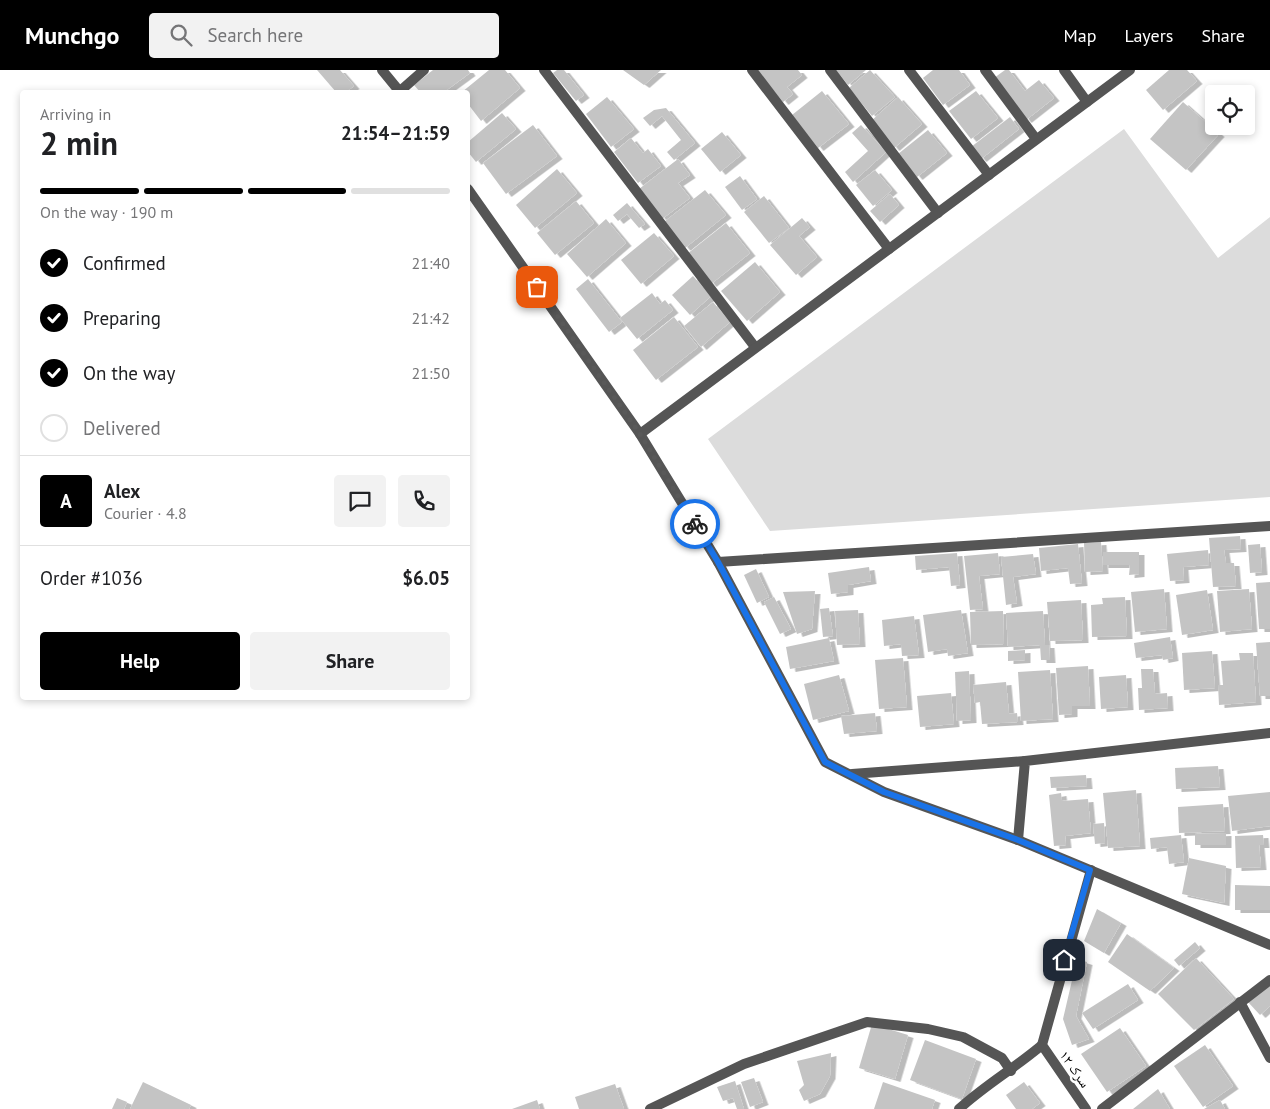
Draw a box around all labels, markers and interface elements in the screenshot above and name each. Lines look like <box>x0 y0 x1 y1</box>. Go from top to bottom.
search box <box>149 13 499 58</box>
text: Munchgo <box>25 20 119 51</box>
icon: search <box>167 21 195 49</box>
text: Search here <box>207 23 303 47</box>
text: Map <box>1064 24 1096 47</box>
text: Layers <box>1124 24 1173 47</box>
text: Share <box>1201 24 1245 47</box>
map controls <box>1205 85 1255 135</box>
button: locate <box>1205 85 1255 135</box>
text: Arriving in <box>40 104 111 124</box>
text: 21:54–21:59 <box>341 121 450 145</box>
text: 2 min <box>40 122 118 164</box>
text: On the way · 190 m <box>40 202 173 222</box>
icon: check <box>40 249 68 277</box>
text: Confirmed <box>83 251 166 275</box>
text: 21:40 <box>412 253 450 273</box>
pin <box>516 266 558 308</box>
icon: bag <box>523 273 551 301</box>
icon: check <box>40 304 68 332</box>
text: Preparing <box>83 306 161 330</box>
text: 21:42 <box>412 308 450 328</box>
icon: check <box>40 359 68 387</box>
text: On the way <box>83 361 175 385</box>
text: 21:50 <box>412 363 450 383</box>
text: Delivered <box>83 416 161 440</box>
button: chat <box>334 475 386 527</box>
button: phone <box>398 475 450 527</box>
text: Alex <box>104 479 140 503</box>
text: A <box>60 489 72 513</box>
courier <box>670 499 720 549</box>
text: Courier · 4.8 <box>104 503 187 523</box>
icon: bike <box>681 510 709 538</box>
text: Order #1036 <box>40 566 143 590</box>
text: $6.05 <box>402 566 450 590</box>
button: Help <box>40 632 240 690</box>
button: Share <box>250 632 450 690</box>
pin <box>1043 939 1085 981</box>
icon: home <box>1050 946 1078 974</box>
street label: سرک ۱۲ <box>1056 1047 1094 1091</box>

